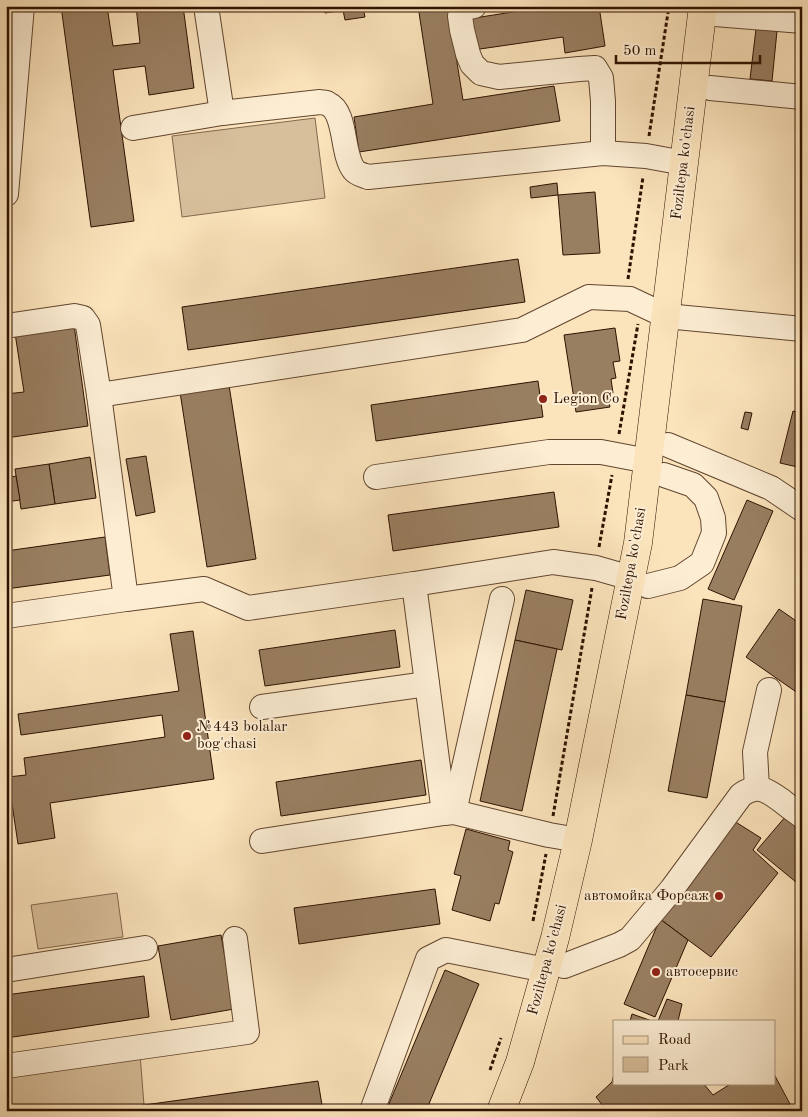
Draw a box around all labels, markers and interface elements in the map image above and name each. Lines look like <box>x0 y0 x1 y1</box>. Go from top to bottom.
scale bar <box>616 32 759 64</box>
text: 50 m <box>623 44 657 59</box>
street label: Foziltepa ko'chasi <box>670 105 698 221</box>
place label: Legion Co <box>553 392 619 407</box>
marker: Legion Co <box>537 393 549 405</box>
street label: Foziltepa ko'chasi <box>615 506 649 622</box>
place label: №443 bolalar bog'chasi <box>197 720 288 752</box>
marker: №443 bolalar bog'chasi <box>181 730 193 742</box>
place label: автомойка Форсаж <box>584 889 709 904</box>
marker: автомойка Форсаж <box>713 890 725 902</box>
street label: Foziltepa ko'chasi <box>526 903 570 1017</box>
place label: автосервис <box>666 965 739 980</box>
marker: автосервис <box>650 966 662 978</box>
legend <box>613 1020 776 1084</box>
text: Road <box>658 1033 692 1048</box>
text: Park <box>658 1059 689 1074</box>

